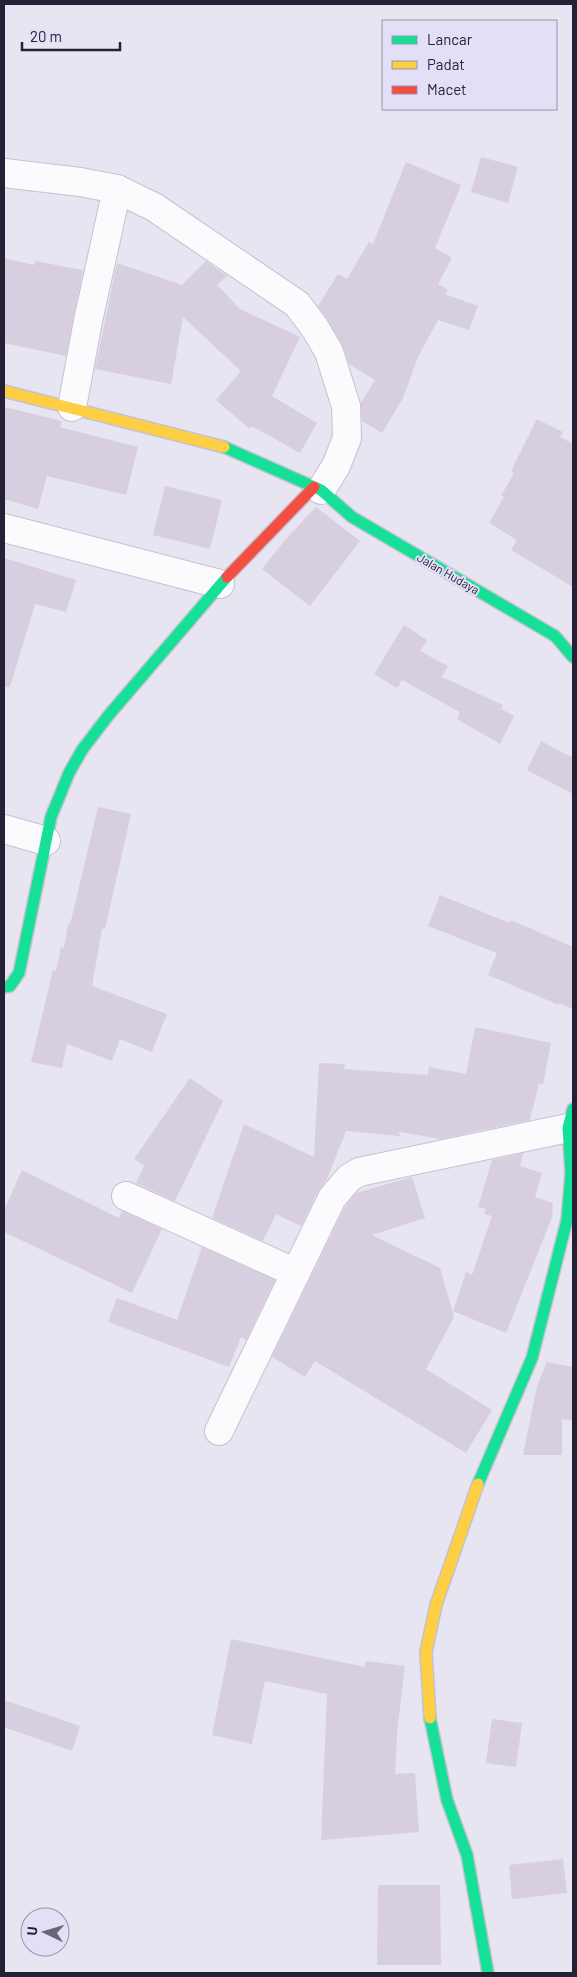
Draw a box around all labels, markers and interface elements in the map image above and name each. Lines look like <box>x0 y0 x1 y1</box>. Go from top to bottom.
scale bar <box>22 20 120 52</box>
legend <box>382 20 557 110</box>
text: 20 m <box>30 27 62 45</box>
text: Lancar <box>427 30 473 48</box>
text: Padat <box>427 55 465 73</box>
text: Macet <box>427 80 467 98</box>
street label: Jalan Hudaya <box>415 550 482 597</box>
north arrow <box>20 1907 70 1957</box>
text: U <box>23 1926 40 1936</box>

